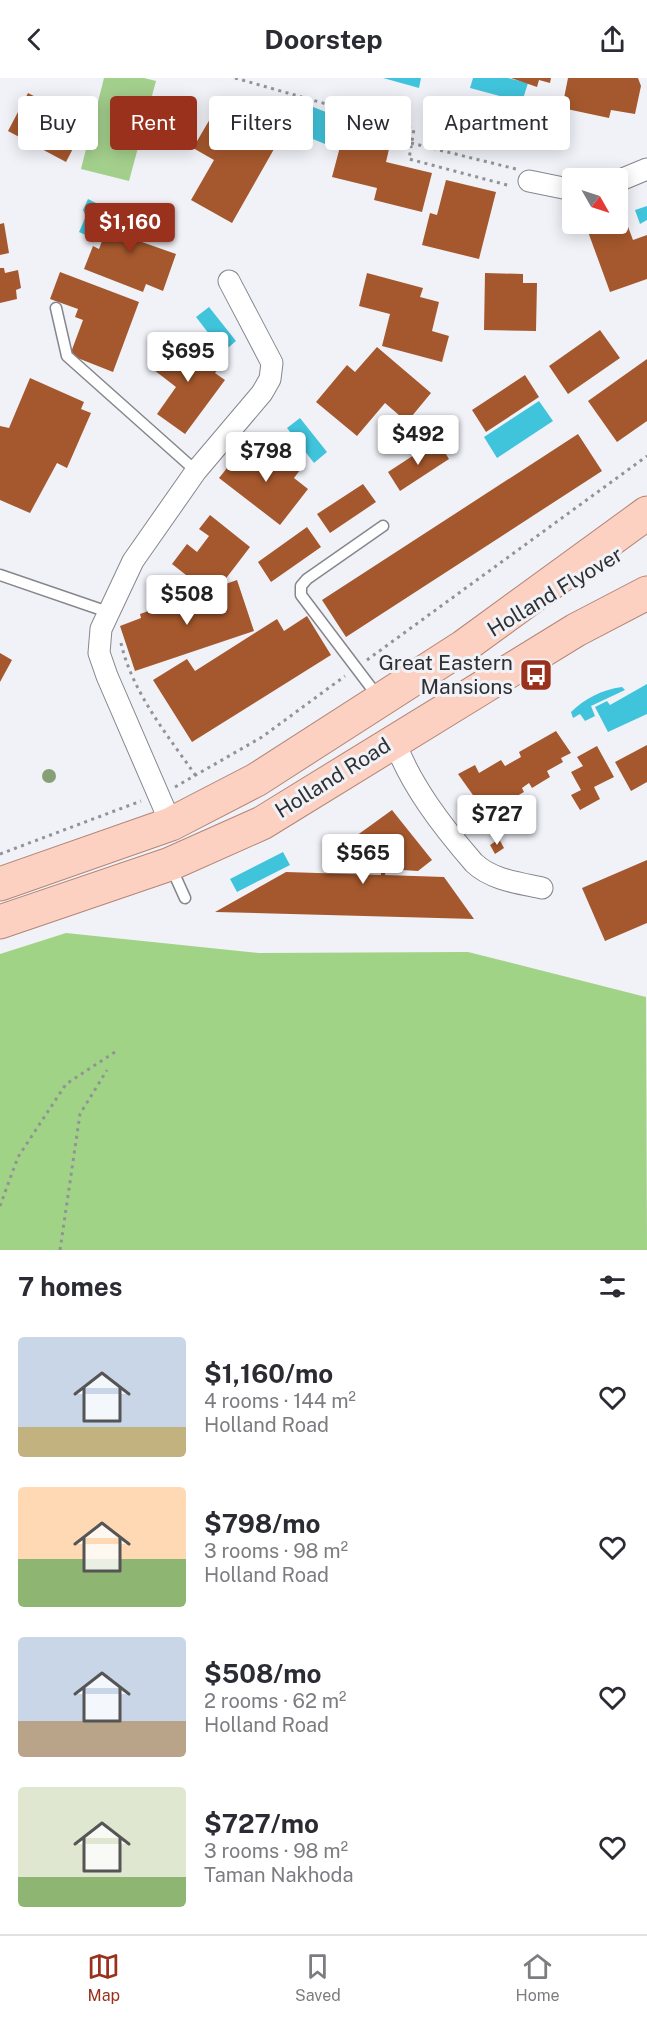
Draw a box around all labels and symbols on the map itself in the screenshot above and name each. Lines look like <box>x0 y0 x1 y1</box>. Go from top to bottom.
north arrow <box>562 168 628 234</box>
pin: $1,160 <box>81 203 179 254</box>
pin: $695 <box>152 332 224 383</box>
pin: $492 <box>382 415 454 466</box>
pin: $798 <box>230 432 302 483</box>
street label: Holland Flyover <box>483 541 627 642</box>
pin: $508 <box>151 575 223 626</box>
place label: Great Eastern Mansions <box>378 650 513 699</box>
bus stop icon: Great Eastern Mansions <box>518 657 554 693</box>
street label: Holland Road <box>270 732 395 823</box>
pin: $727 <box>461 795 533 846</box>
pin: $565 <box>327 834 399 885</box>

